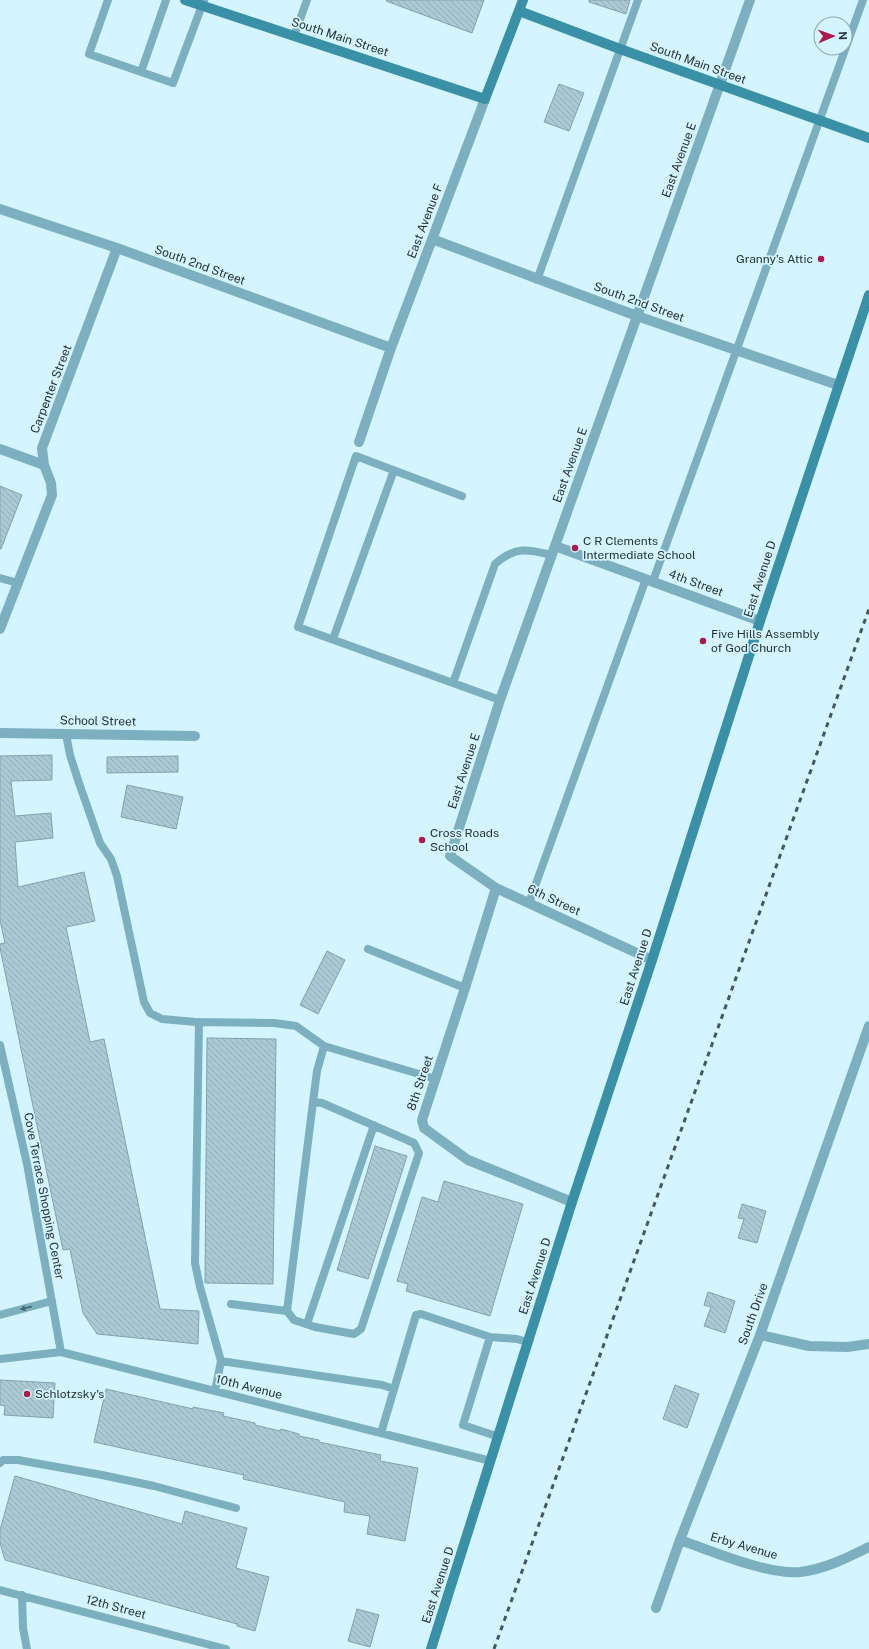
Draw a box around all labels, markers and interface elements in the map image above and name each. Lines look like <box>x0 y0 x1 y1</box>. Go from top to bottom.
street label: South Main Street <box>290 15 391 59</box>
north arrow <box>813 16 853 56</box>
text: N <box>837 31 849 40</box>
street label: South Main Street <box>648 39 748 87</box>
street label: East Avenue E <box>659 121 699 199</box>
street label: East Avenue F <box>404 182 446 260</box>
street label: South 2nd Street <box>153 242 248 288</box>
place label: Granny’s Attic <box>736 252 813 266</box>
marker: Granny’s Attic <box>816 254 826 264</box>
street label: South 2nd Street <box>592 279 687 325</box>
street label: Carpenter Street <box>28 342 75 435</box>
street label: East Avenue E <box>550 426 590 504</box>
place label: C R Clements Intermediate School <box>583 534 696 562</box>
street label: East Avenue D <box>741 539 779 619</box>
marker: C R Clements Intermediate School <box>570 543 580 553</box>
street label: 4th Street <box>667 567 726 599</box>
place label: Five Hills Assembly of God Church <box>711 627 820 655</box>
marker: Five Hills Assembly of God Church <box>698 636 708 646</box>
street label: School Street <box>60 713 137 729</box>
street label: East Avenue E <box>445 731 483 811</box>
place label: Cross Roads School <box>430 826 499 854</box>
marker: Cross Roads School <box>417 835 427 845</box>
street label: 6th Street <box>525 882 583 919</box>
street label: East Avenue D <box>617 927 655 1007</box>
street label: 8th Street <box>404 1053 436 1112</box>
street label: Cove Terrace Shopping Center <box>21 1111 67 1281</box>
street label: East Avenue D <box>516 1236 554 1316</box>
street label: South Drive <box>735 1281 771 1347</box>
one-way arrow <box>20 1305 32 1311</box>
street label: 10th Avenue <box>214 1372 284 1402</box>
place label: Schlotzsky's <box>35 1387 104 1401</box>
marker: Schlotzsky's <box>22 1389 32 1399</box>
street label: Erby Avenue <box>709 1530 780 1562</box>
street label: East Avenue D <box>419 1545 457 1625</box>
street label: 12th Street <box>84 1592 148 1622</box>

